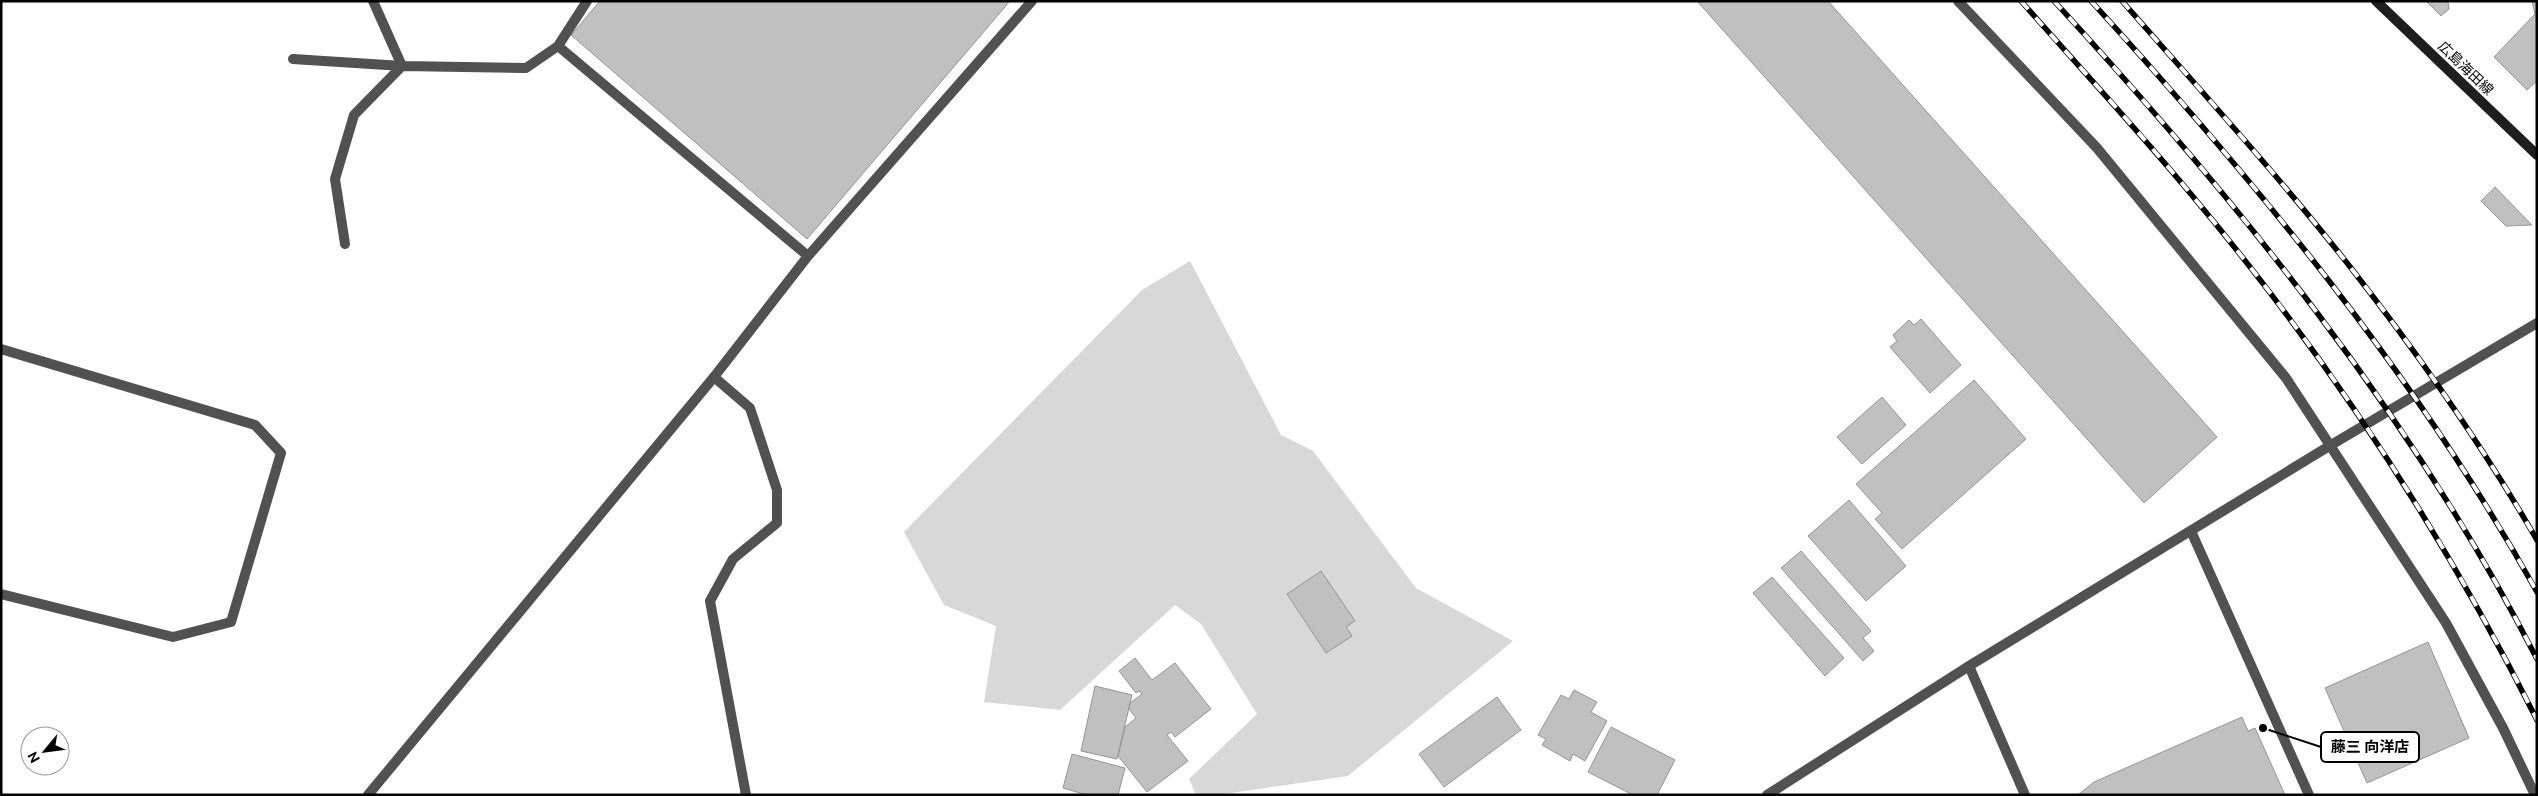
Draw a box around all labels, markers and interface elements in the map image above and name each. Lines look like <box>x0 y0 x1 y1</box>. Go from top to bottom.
street label: 広島海田線 <box>2435 38 2497 98</box>
north arrow <box>20 726 70 776</box>
callout: 藤三 向洋店 <box>2321 732 2419 762</box>
text: 藤三 向洋店 <box>2331 738 2409 755</box>
text: N <box>24 749 43 766</box>

